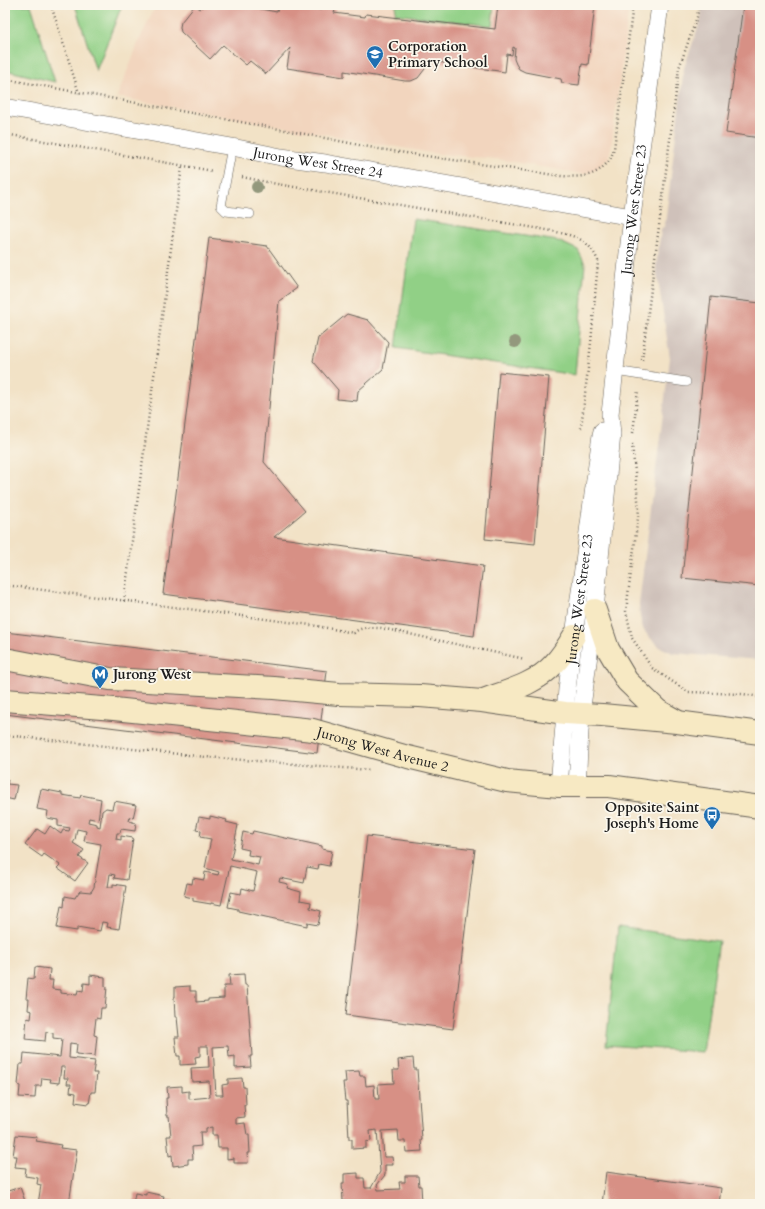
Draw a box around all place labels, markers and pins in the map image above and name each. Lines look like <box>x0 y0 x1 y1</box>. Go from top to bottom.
place label: Corporation Primary School <box>388 37 488 72</box>
school or university icon: Corporation Primary School <box>365 44 385 69</box>
metro station icon: Jurong West <box>90 664 110 689</box>
place label: Jurong West <box>111 665 191 684</box>
place label: Opposite Saint Joseph's Home <box>604 798 699 833</box>
bus stop icon: Opposite Saint Joseph's Home <box>702 805 722 830</box>

